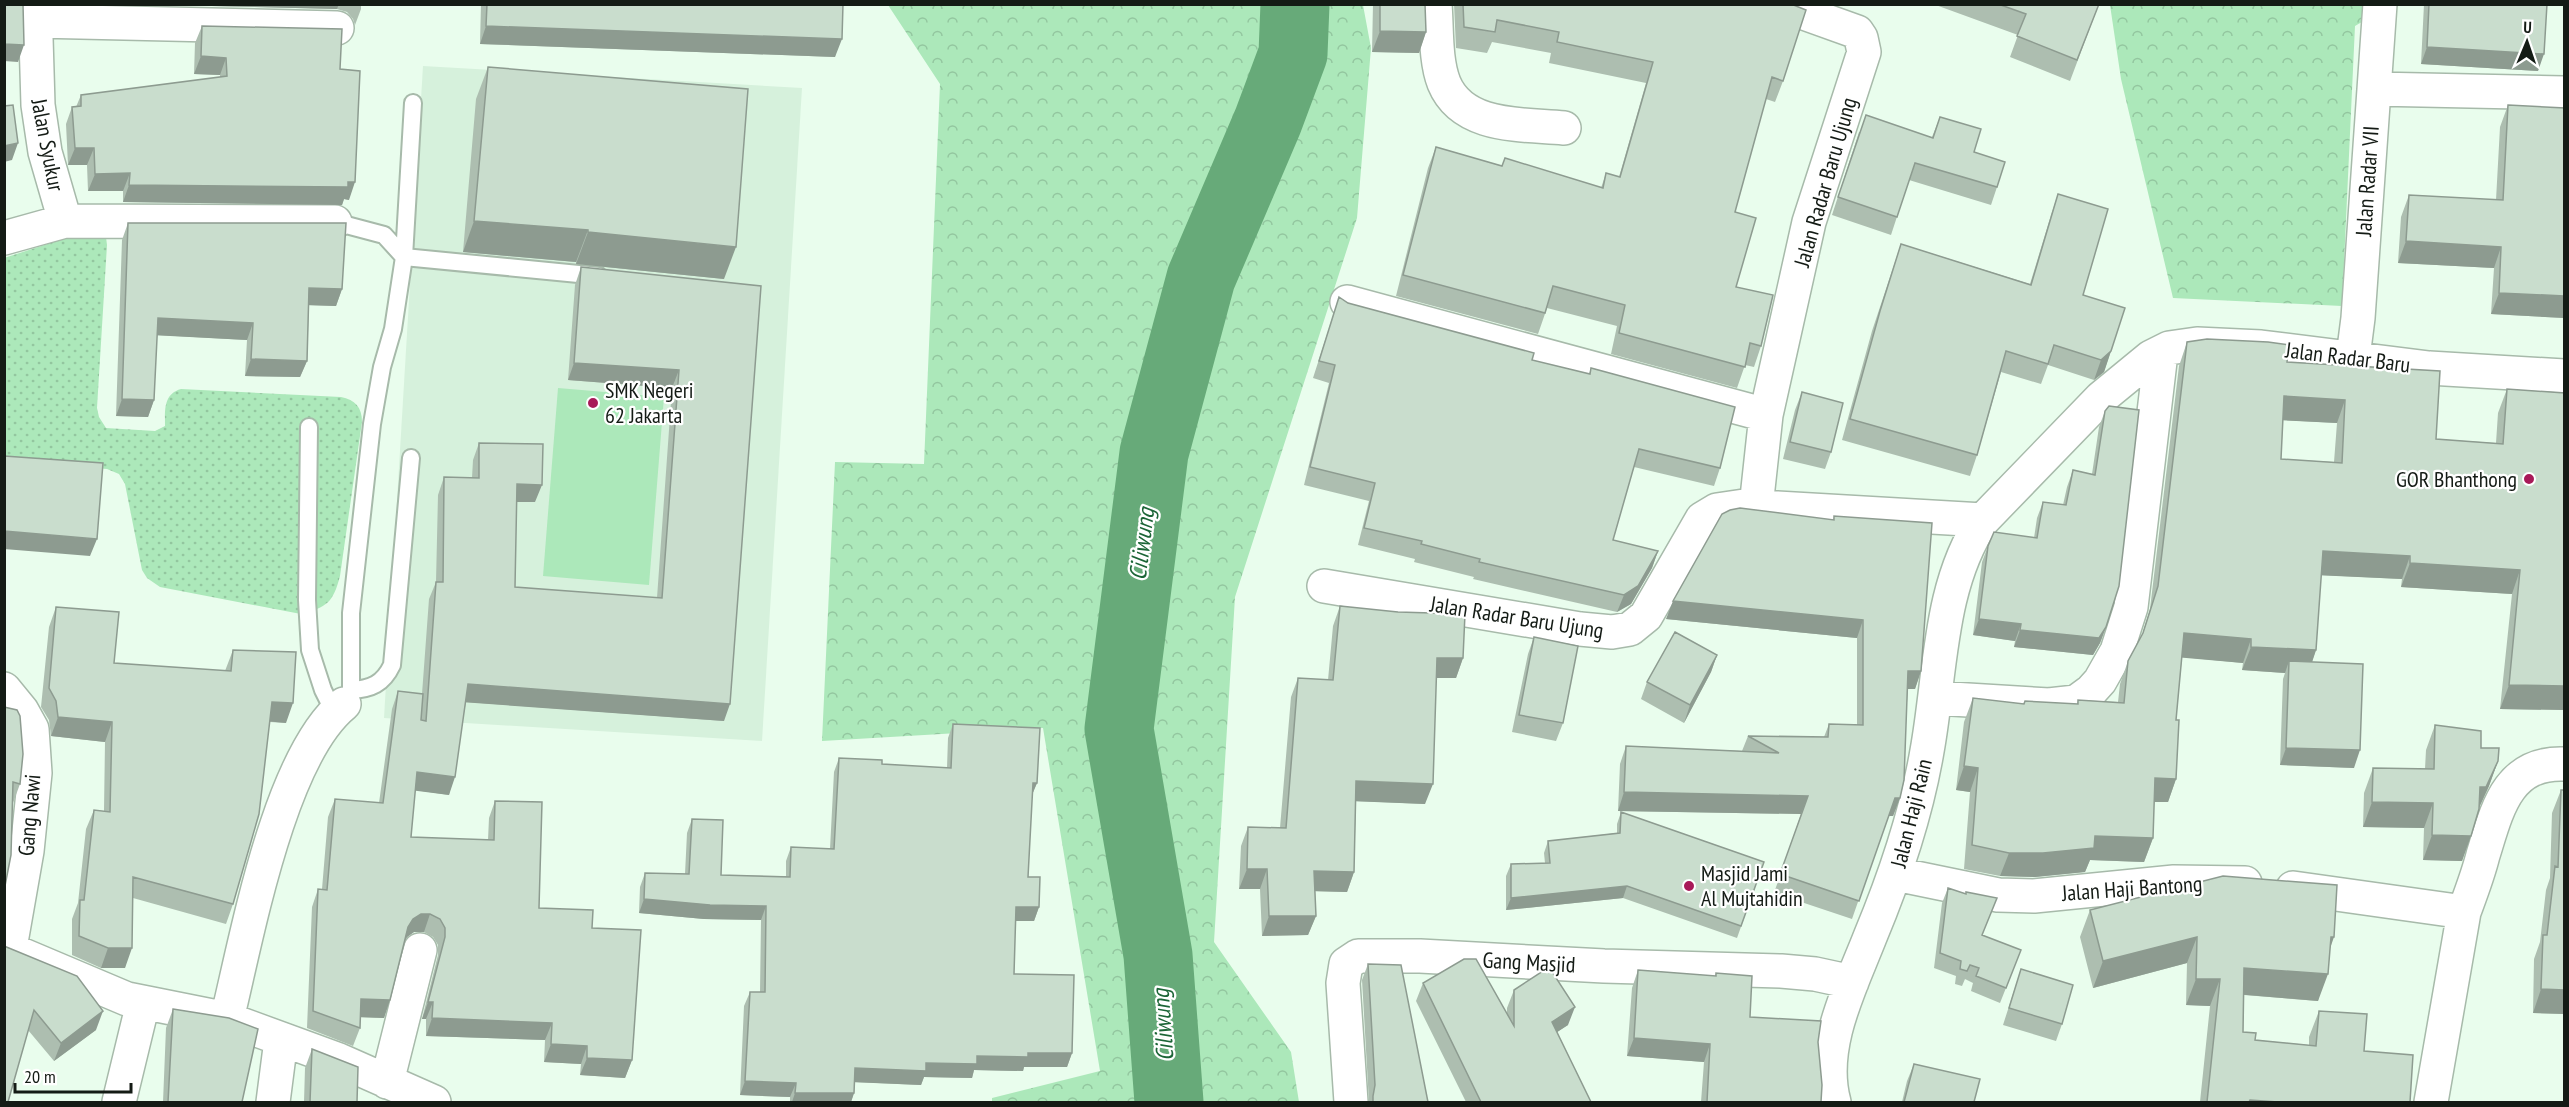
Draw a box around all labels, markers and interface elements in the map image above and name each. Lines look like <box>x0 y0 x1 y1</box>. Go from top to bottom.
north arrow <box>2497 12 2557 72</box>
text: U <box>2523 17 2532 37</box>
street label: Jalan Radar Baru Ujung <box>1787 94 1863 271</box>
street label: Jalan Syukur <box>25 95 71 194</box>
street label: Jalan Radar VII <box>2349 125 2385 238</box>
street label: Jalan Radar Baru <box>2283 335 2412 379</box>
place label: SMK Negeri 62 Jakarta <box>605 376 694 429</box>
marker: SMK Negeri 62 Jakarta <box>586 396 600 410</box>
place label: GOR Bhanthong <box>2396 465 2517 493</box>
marker: GOR Bhanthong <box>2522 472 2536 486</box>
water label: Ciliwung <box>1122 504 1162 582</box>
street label: Jalan Radar Baru Ujung <box>1427 589 1606 645</box>
street label: Jalan Haji Rain <box>1884 756 1938 871</box>
street label: Gang Nawi <box>11 773 47 857</box>
place label: Masjid Jami Al Mujtahidin <box>1701 859 1803 912</box>
street label: Jalan Haji Bantong <box>2060 869 2203 907</box>
marker: Masjid Jami Al Mujtahidin <box>1682 879 1696 893</box>
street label: Gang Masjid <box>1482 946 1576 978</box>
water label: Ciliwung <box>1144 986 1180 1062</box>
scale bar <box>15 1056 130 1094</box>
text: 20 m <box>24 1065 56 1088</box>

